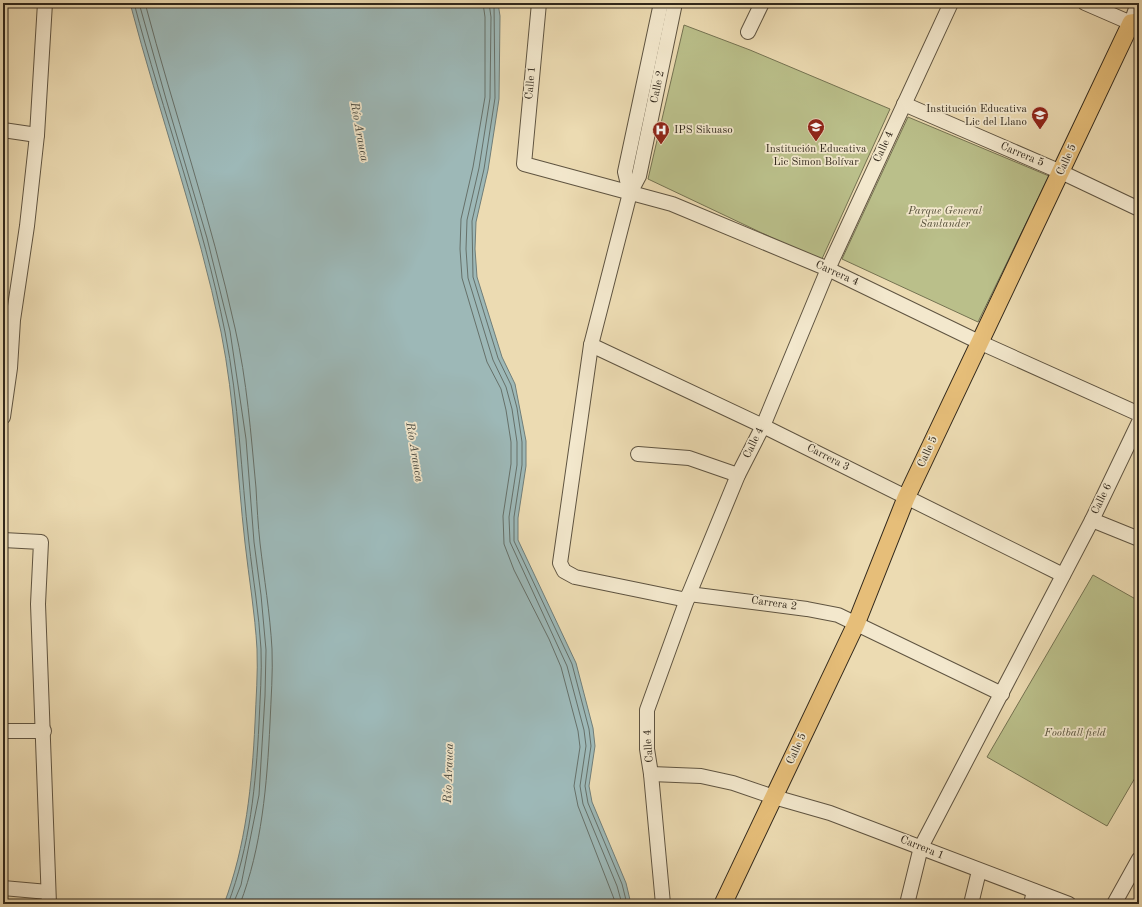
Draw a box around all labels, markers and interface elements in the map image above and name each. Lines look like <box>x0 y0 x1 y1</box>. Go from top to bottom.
street label: Calle 1 <box>524 66 538 100</box>
street label: Calle 2 <box>649 70 667 104</box>
water label: Río Arauca <box>348 100 370 163</box>
place label: Institución Educativa Lic del Llano <box>926 104 1028 128</box>
school or university icon: Institución Educativa Lic del Llano <box>1030 105 1050 130</box>
school or university icon: Institución Educativa Lic Simon Bolívar <box>806 117 826 142</box>
hospital icon: IPS Sikuaso <box>651 120 671 145</box>
place label: IPS Sikuaso <box>674 125 733 136</box>
street label: Calle 4 <box>872 130 896 164</box>
street label: Carrera 5 <box>999 141 1045 169</box>
street label: Calle 5 <box>1055 143 1079 177</box>
place label: Institución Educativa Lic Simon Bolívar <box>765 144 867 168</box>
park label: Parque General Santander <box>907 206 983 230</box>
street label: Carrera 4 <box>814 260 860 288</box>
water label: Río Arauca <box>403 420 425 483</box>
street label: Calle 4 <box>742 426 766 460</box>
street label: Calle 5 <box>916 435 940 469</box>
street label: Carrera 3 <box>805 443 851 473</box>
street label: Calle 6 <box>1090 482 1114 516</box>
street label: Carrera 2 <box>750 595 798 613</box>
park label: Football field <box>1043 728 1106 739</box>
street label: Calle 4 <box>642 729 656 763</box>
street label: Calle 5 <box>785 732 809 766</box>
water label: Río Arauca <box>442 742 456 804</box>
street label: Carrera 1 <box>898 834 946 862</box>

